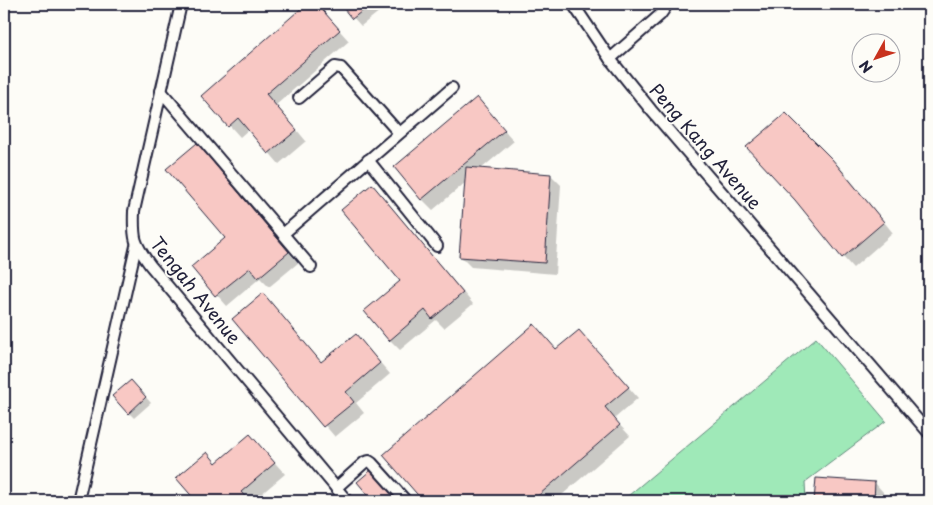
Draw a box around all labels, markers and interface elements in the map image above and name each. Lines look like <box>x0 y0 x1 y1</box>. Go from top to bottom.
north arrow <box>850 32 900 82</box>
text: N <box>854 56 877 78</box>
street label: Peng Kang Avenue <box>644 77 769 215</box>
street label: Tengah Avenue <box>144 231 248 350</box>

